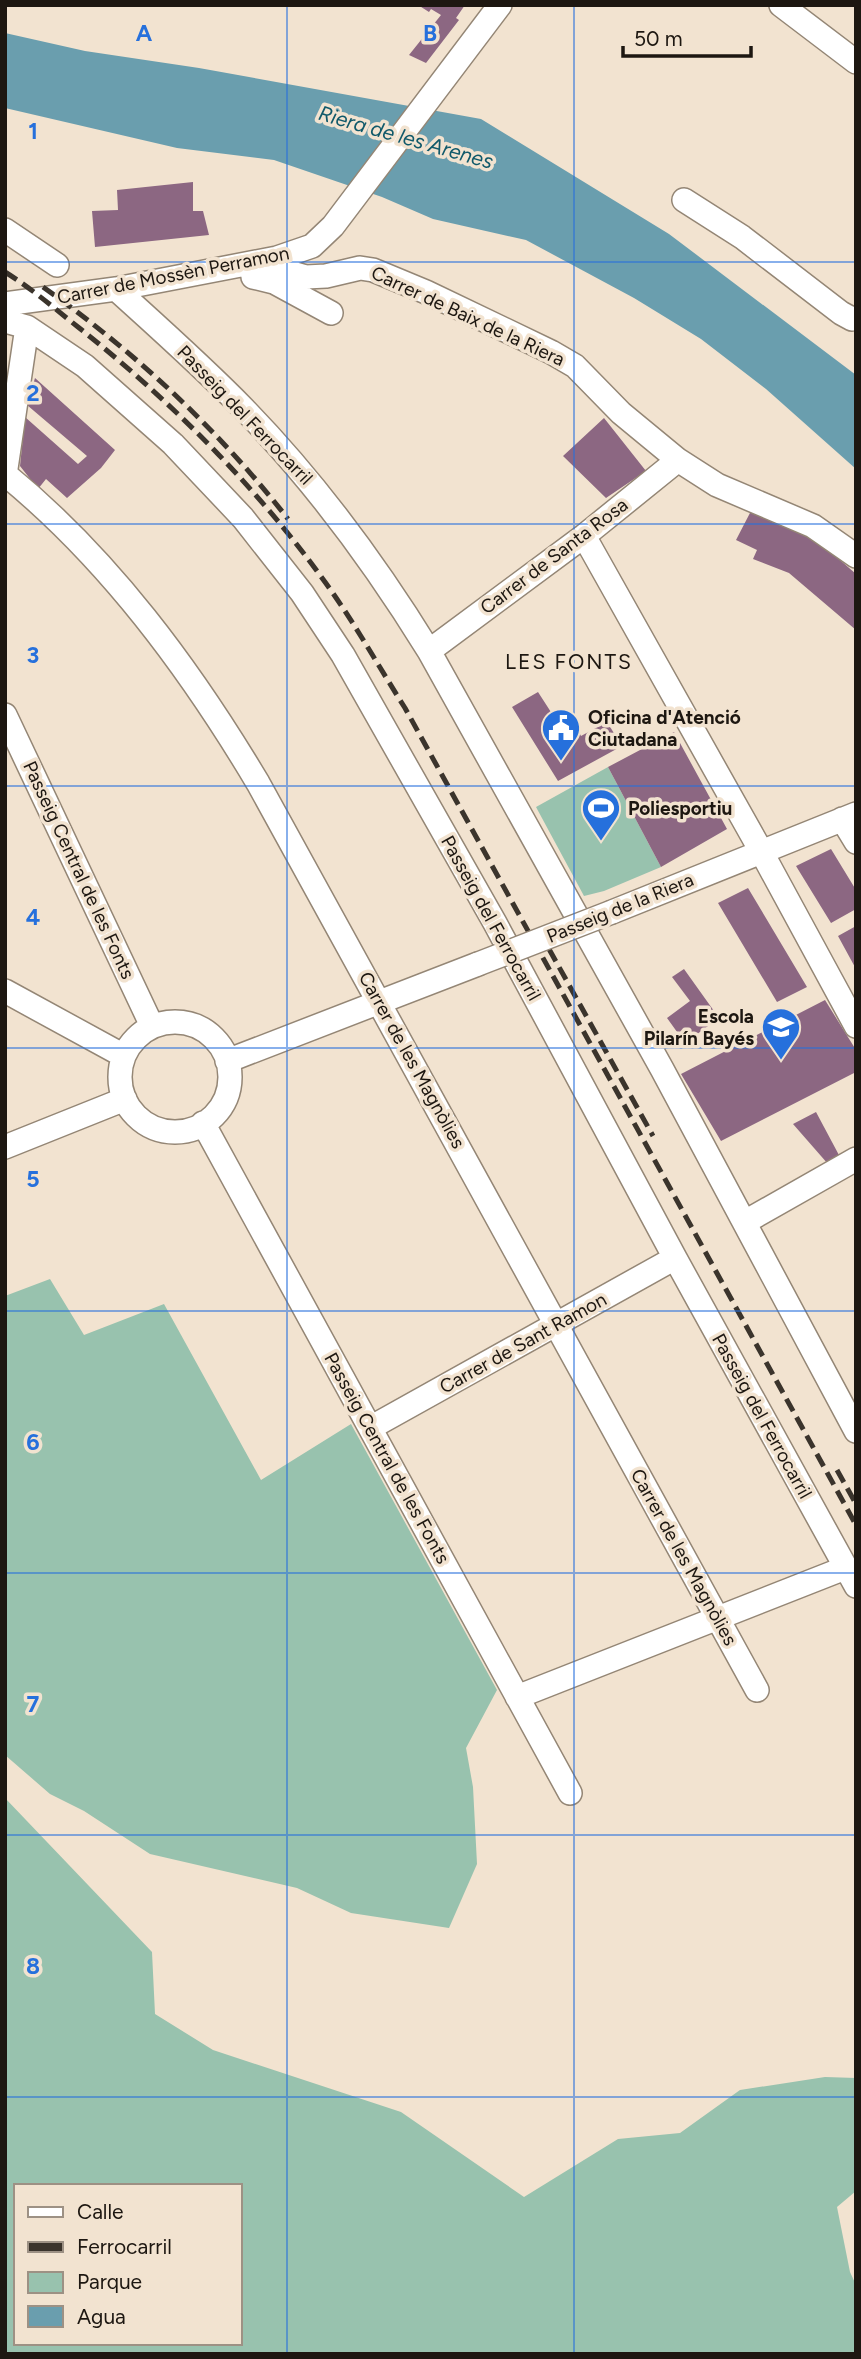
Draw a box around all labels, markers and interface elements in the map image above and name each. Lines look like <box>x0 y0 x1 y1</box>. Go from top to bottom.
scale bar <box>623 14 751 58</box>
text: A <box>136 19 153 47</box>
text: B <box>423 19 437 47</box>
text: 50 m <box>634 26 683 51</box>
water label: Riera de les Arenes <box>316 100 496 174</box>
text: 1 <box>28 117 38 145</box>
street label: Carrer de Mossèn Perramon <box>55 241 291 309</box>
street label: Carrer de Baix de la Riera <box>368 261 568 371</box>
street label: Passeig del Ferrocarril <box>172 340 318 490</box>
text: 2 <box>26 379 40 407</box>
street label: Carrer de Santa Rosa <box>476 493 632 619</box>
text: 3 <box>27 641 39 669</box>
district label: LES FONTS <box>505 649 633 674</box>
place label: Oficina d'Atenció Ciutadana <box>588 706 741 751</box>
public building icon: Oficina d'Atenció Ciutadana <box>540 707 582 762</box>
street label: Passeig Central de les Fonts <box>18 757 140 983</box>
sports icon: Poliesportiu <box>580 787 622 842</box>
place label: Poliesportiu <box>628 797 732 820</box>
street label: Passeig del Ferrocarril <box>436 831 546 1005</box>
street label: Passeig de la Riera <box>543 868 697 948</box>
text: 4 <box>26 903 40 931</box>
street label: Carrer de les Magnòlies <box>354 968 470 1152</box>
place label: Escola Pilarín Bayés <box>644 1005 754 1050</box>
school or university icon: Escola Pilarín Bayés <box>760 1006 802 1061</box>
text: 5 <box>26 1165 40 1193</box>
street label: Carrer de Sant Ramon <box>436 1288 610 1398</box>
street label: Passeig del Ferrocarril <box>707 1329 817 1503</box>
street label: Passeig Central de les Fonts <box>319 1348 455 1568</box>
text: 6 <box>26 1428 40 1456</box>
street label: Carrer de les Magnòlies <box>626 1465 742 1649</box>
text: 7 <box>27 1690 40 1718</box>
text: 8 <box>26 1952 40 1980</box>
legend <box>14 2184 242 2345</box>
text: Calle <box>77 2199 124 2224</box>
text: Ferrocarril <box>77 2234 172 2259</box>
text: Parque <box>77 2269 142 2294</box>
text: Agua <box>77 2304 126 2329</box>

